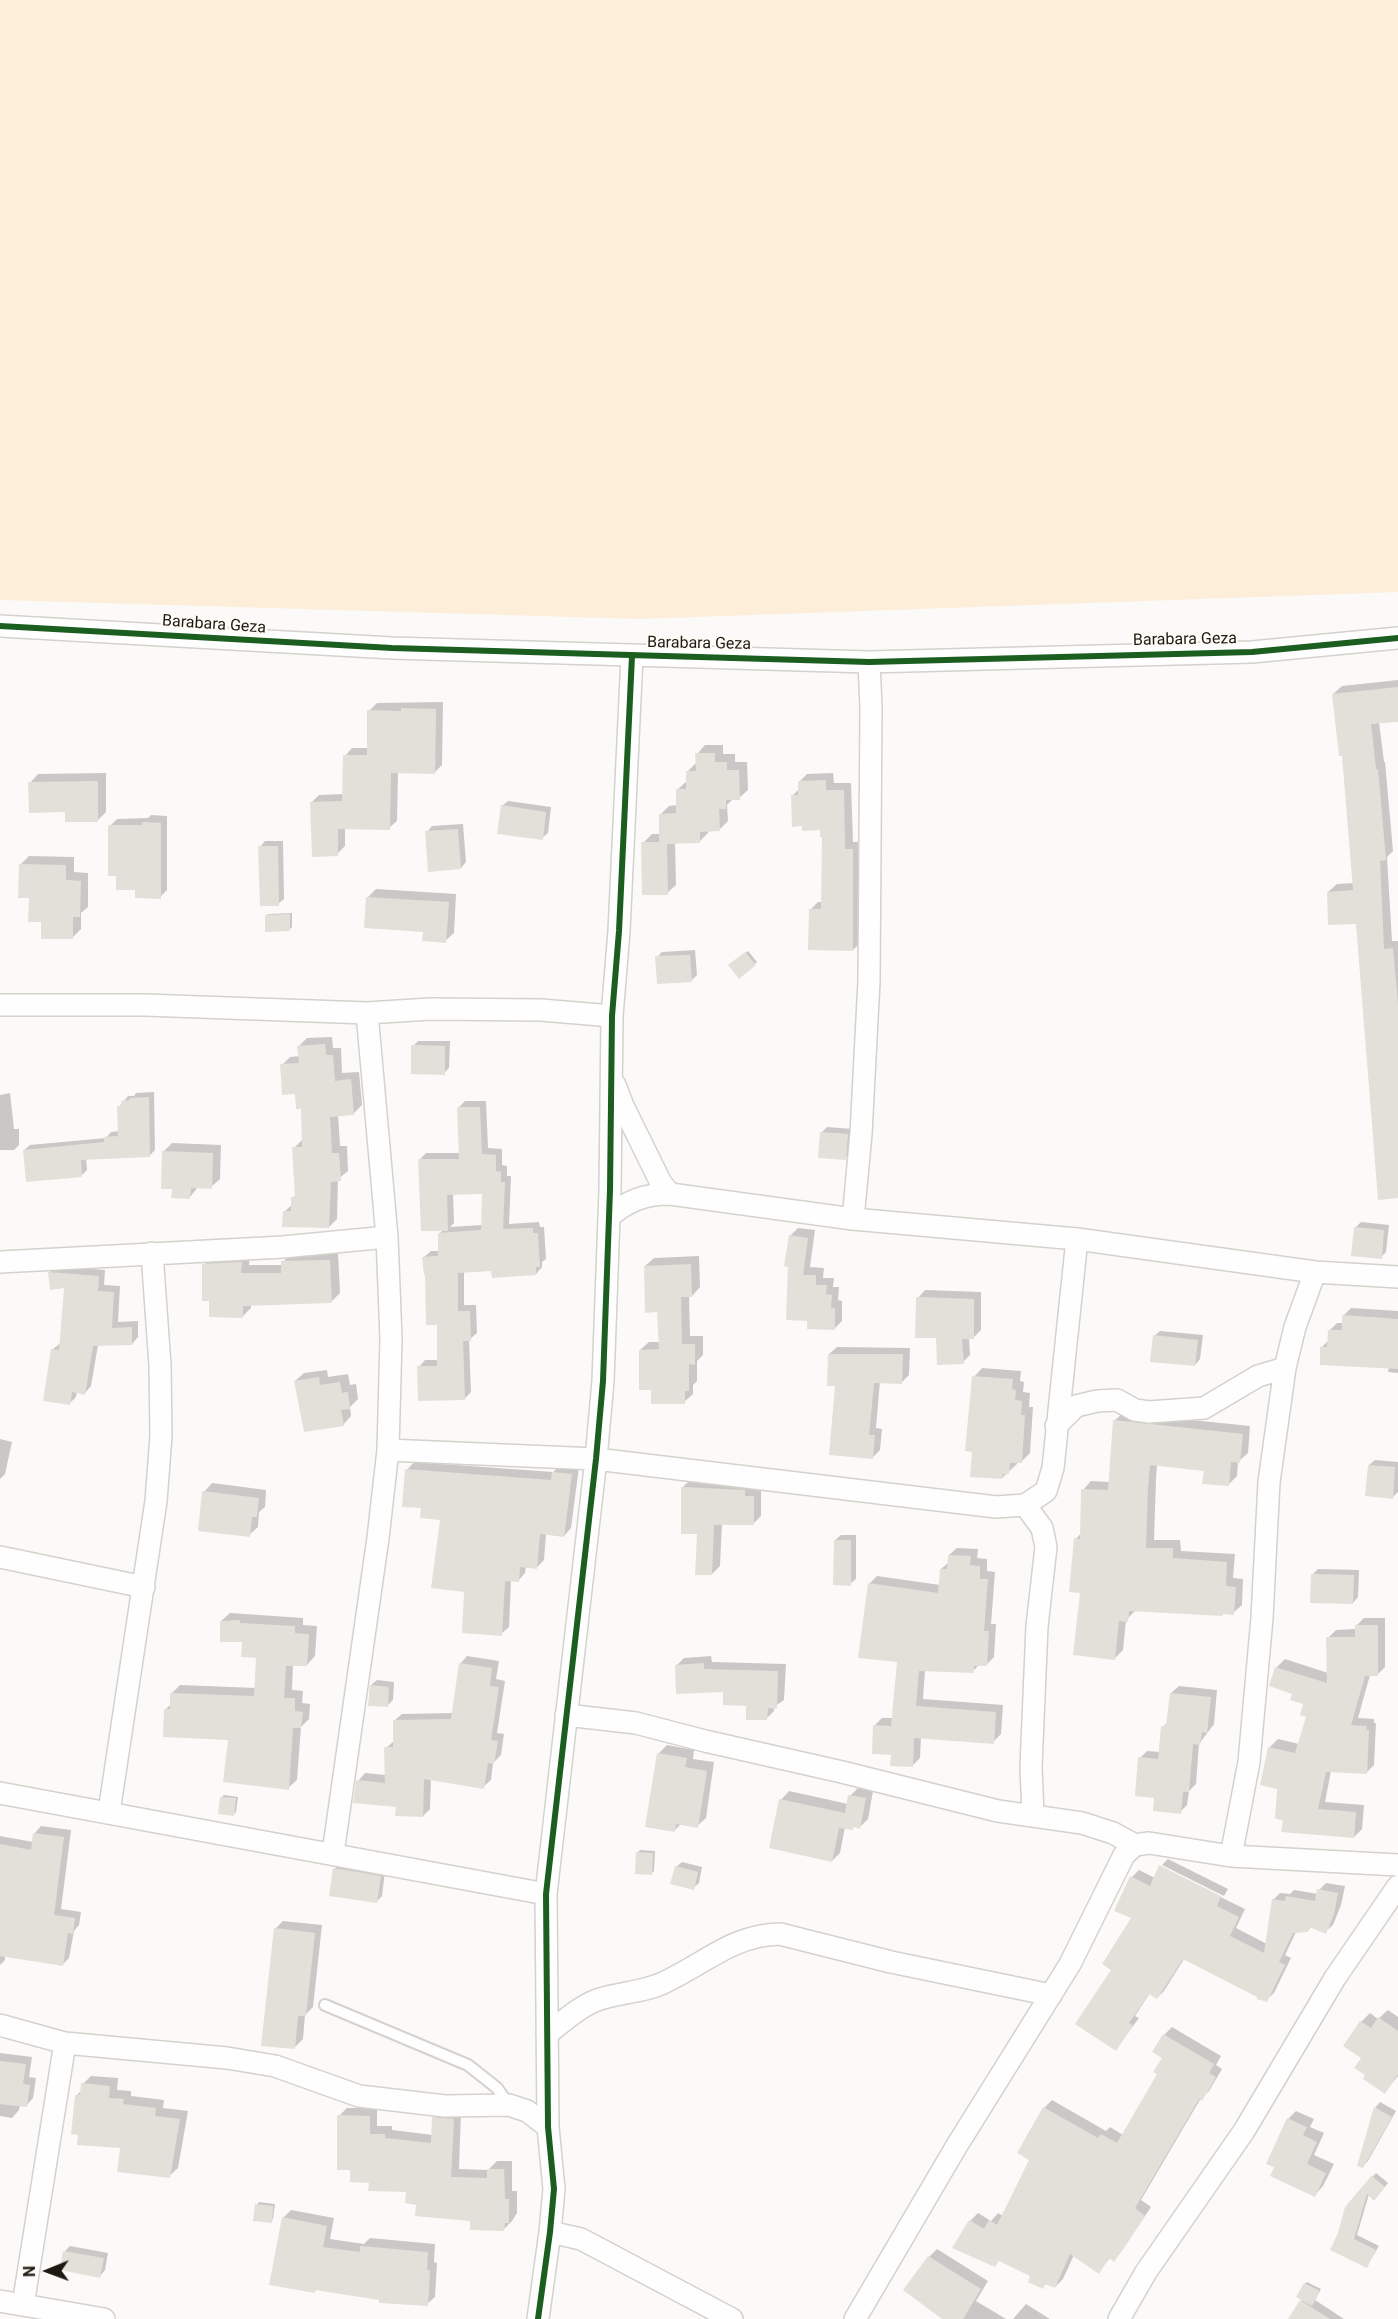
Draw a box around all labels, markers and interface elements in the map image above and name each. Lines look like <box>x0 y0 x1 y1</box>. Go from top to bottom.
street label: Barabara Geza <box>161 612 267 638</box>
street label: Barabara Geza <box>1133 629 1237 651</box>
street label: Barabara Geza <box>647 633 751 655</box>
north arrow <box>18 2241 78 2301</box>
text: N <box>20 2266 39 2277</box>

